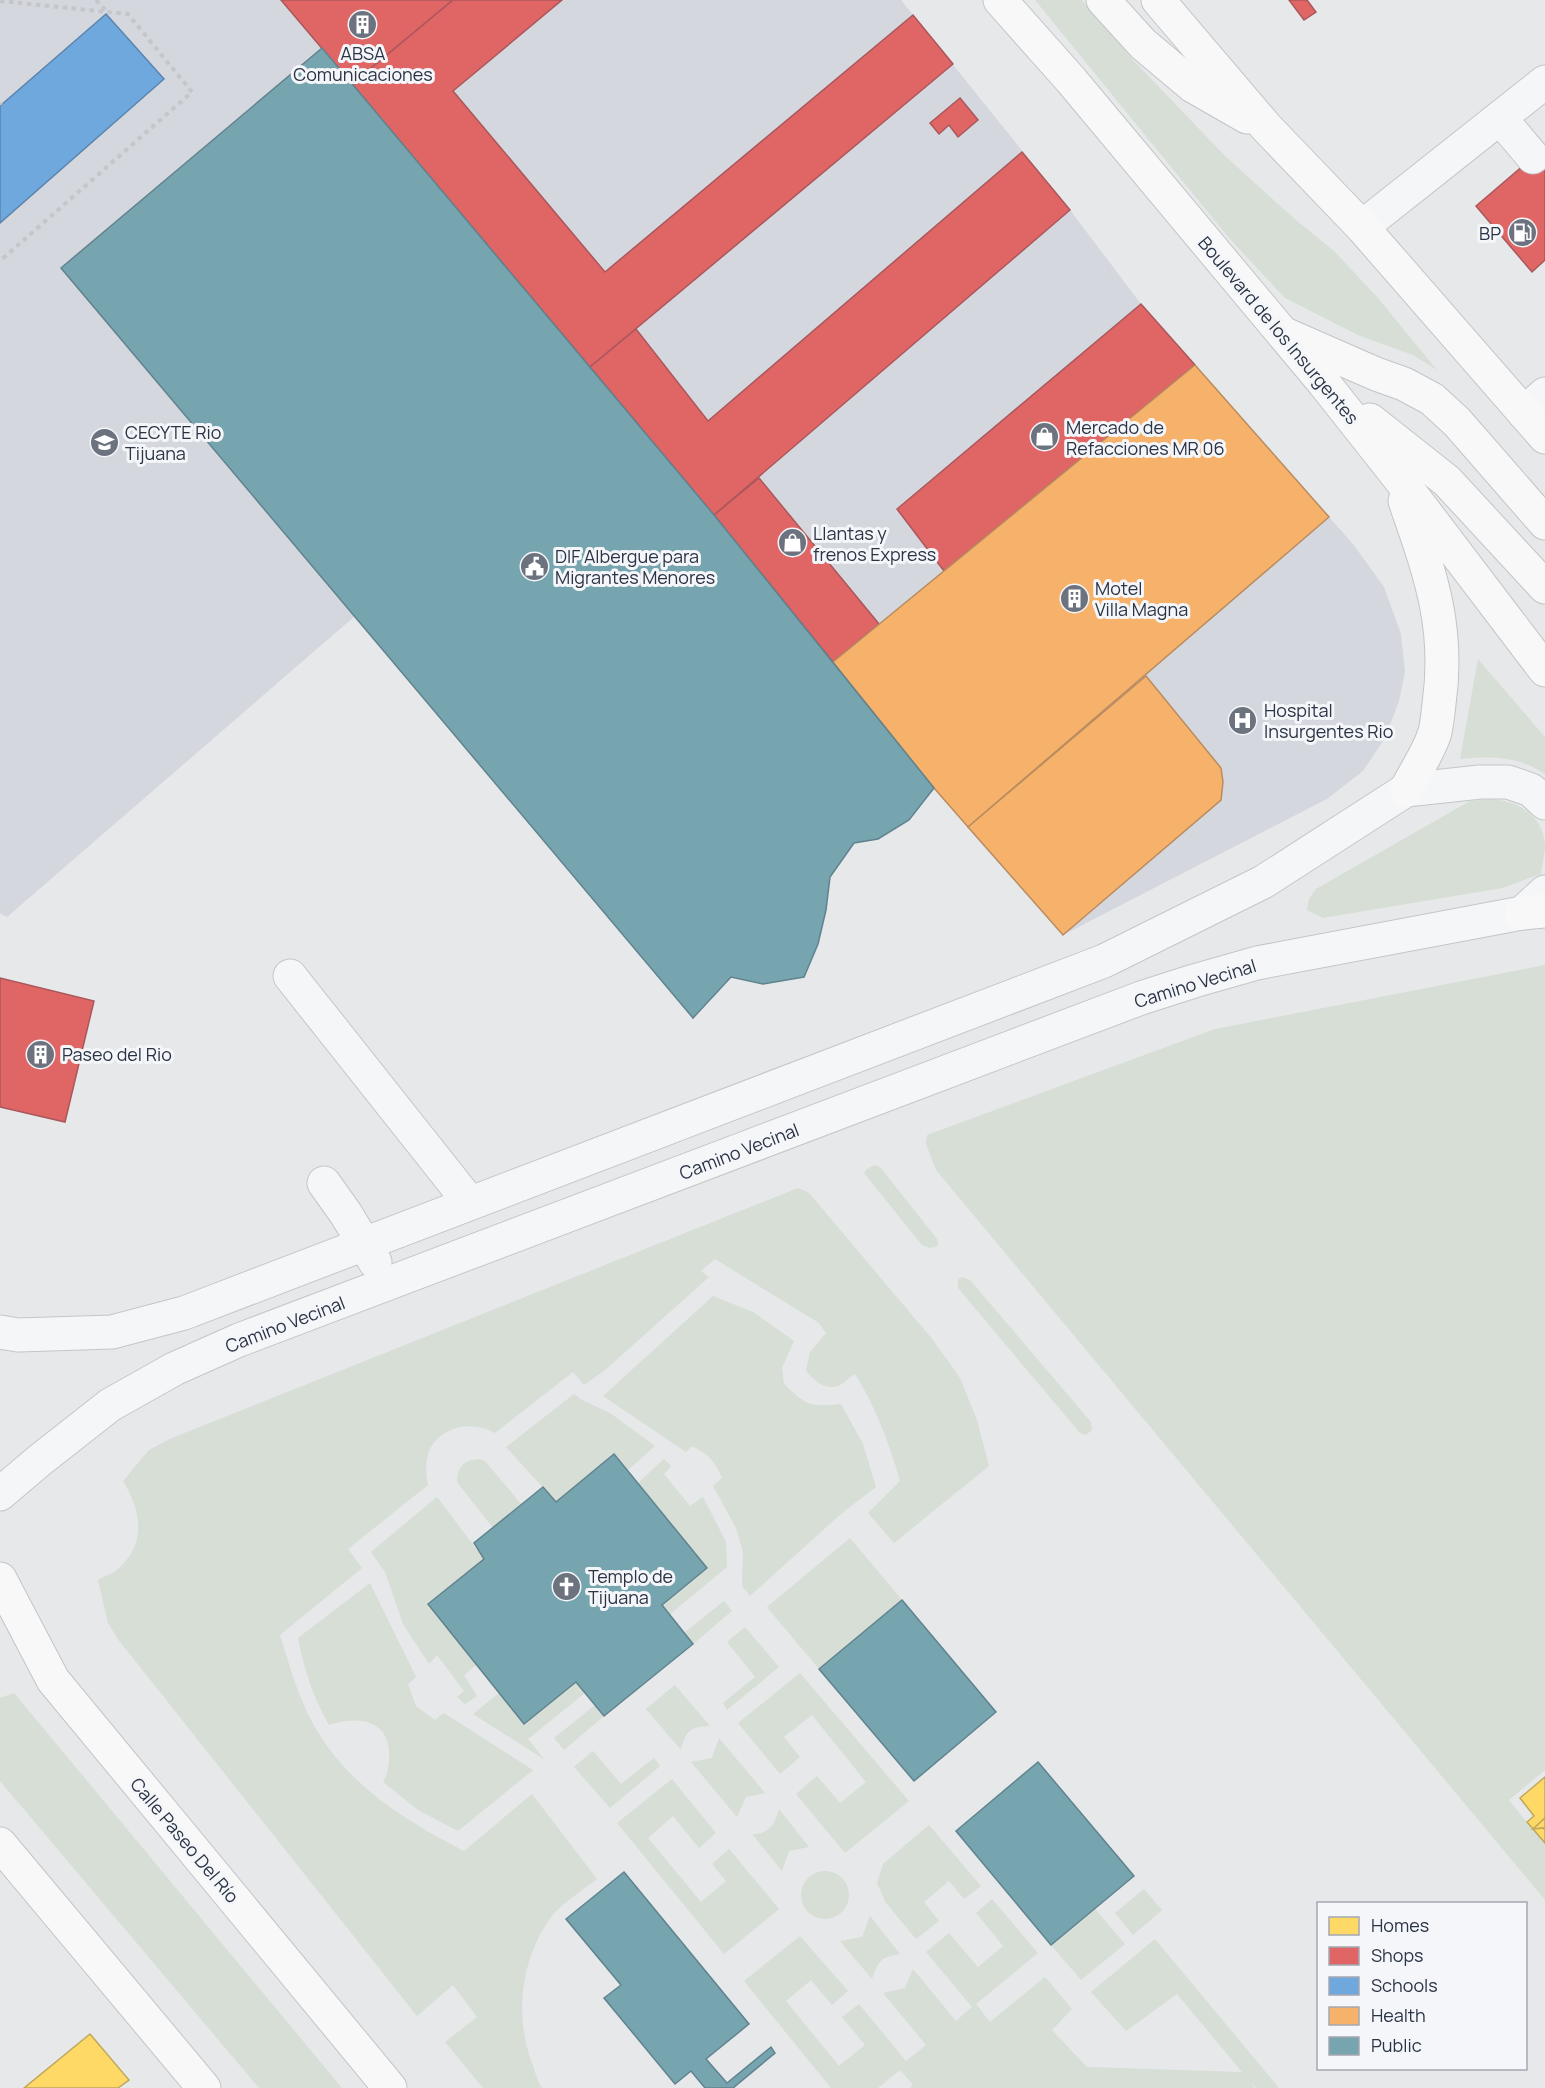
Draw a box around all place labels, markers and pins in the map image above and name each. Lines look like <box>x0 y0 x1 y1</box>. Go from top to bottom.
building icon: ABSA Comunicaciones <box>347 8 379 40</box>
place label: ABSA Comunicaciones <box>293 41 433 86</box>
fuel station icon: BP <box>1506 217 1538 249</box>
place label: BP <box>1479 221 1501 245</box>
place label: Mercado de Refacciones MR 06 <box>1066 415 1225 460</box>
place label: CECYTE Rio Tijuana <box>125 420 221 465</box>
shop icon: Mercado de Refacciones MR 06 <box>1029 421 1061 453</box>
school or university icon: CECYTE Rio Tijuana <box>88 426 120 458</box>
place label: Llantas y frenos Express <box>813 521 936 566</box>
shop icon: Llantas y frenos Express <box>776 527 808 559</box>
place label: DIF Albergue para Migrantes Menores <box>555 544 715 589</box>
public building icon: DIF Albergue para Migrantes Menores <box>518 550 550 582</box>
place label: Motel Villa Magna <box>1095 576 1188 621</box>
building icon: Motel Villa Magna <box>1058 582 1090 614</box>
place label: Hospital Insurgentes Rio <box>1264 698 1393 743</box>
hospital icon: Hospital Insurgentes Rio <box>1227 704 1259 736</box>
building icon: Paseo del Rio <box>25 1038 57 1070</box>
place label: Paseo del Rio <box>62 1042 172 1066</box>
place label: Templo de Tijuana <box>588 1564 673 1609</box>
church icon: Templo de Tijuana <box>551 1570 583 1602</box>

